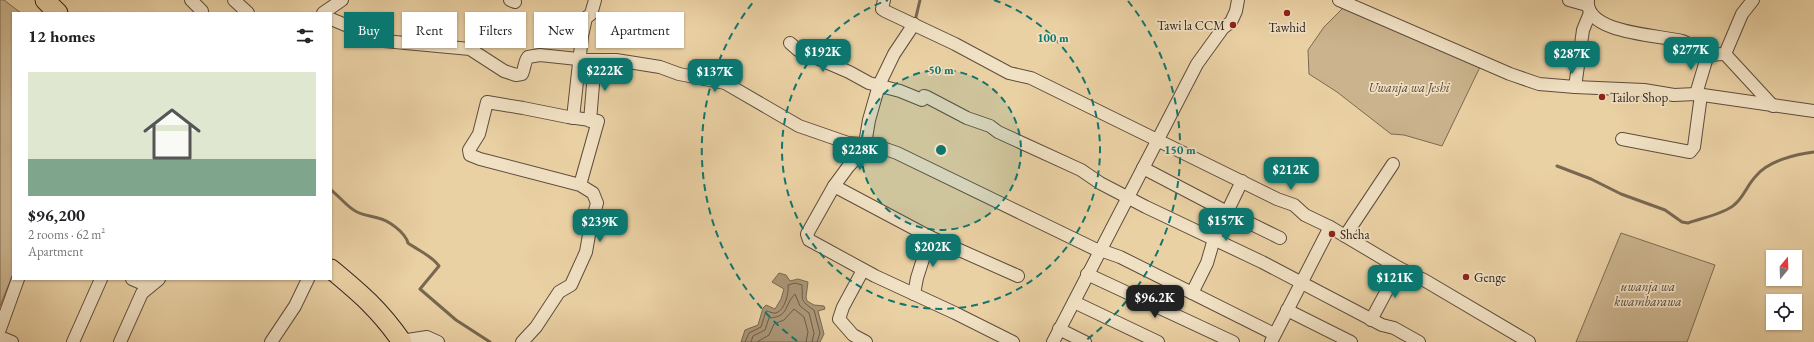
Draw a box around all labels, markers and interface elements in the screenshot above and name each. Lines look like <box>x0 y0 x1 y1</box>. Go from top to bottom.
marker: Tawhid <box>1282 8 1292 18</box>
chip: Buy <box>344 12 394 48</box>
chip: Rent <box>402 12 457 48</box>
chip: Filters <box>465 12 526 48</box>
chip: New <box>534 12 588 48</box>
chip: Apartment <box>596 12 684 48</box>
place label: Tawi la CCM <box>1157 17 1225 34</box>
place label: Tawhid <box>1268 19 1306 36</box>
marker: Tawi la CCM <box>1228 20 1238 30</box>
text: 12 homes <box>28 25 95 47</box>
icon: filters <box>294 25 316 47</box>
text: 100 m <box>1037 30 1069 46</box>
pin: $277K <box>1663 37 1719 71</box>
pin: $192K <box>795 39 851 73</box>
pin: $287K <box>1544 41 1600 75</box>
text: $277K <box>1673 41 1709 58</box>
text: $192K <box>805 43 841 60</box>
text: $287K <box>1554 45 1590 62</box>
pin: $222K <box>577 58 633 92</box>
pin: $137K <box>687 59 743 93</box>
text: $222K <box>587 62 623 79</box>
text: 50 m <box>928 62 954 78</box>
text: $137K <box>697 63 733 80</box>
park label: Uwanja wa Jeshi <box>1368 79 1451 96</box>
place label: Tailor Shop <box>1610 89 1668 106</box>
marker: Tailor Shop <box>1597 92 1607 102</box>
icon: home <box>136 98 208 170</box>
pin: $228K <box>832 137 888 171</box>
text: $228K <box>842 141 878 158</box>
text: 150 m <box>1164 142 1196 158</box>
centre of rings <box>934 143 948 157</box>
pin: $212K <box>1263 157 1319 191</box>
text: $212K <box>1273 161 1309 178</box>
text: $96,200 <box>28 204 85 226</box>
pin: $157K <box>1198 208 1254 242</box>
pin: $239K <box>572 209 628 243</box>
text: $157K <box>1208 212 1244 229</box>
text: $239K <box>582 213 618 230</box>
text: 2 rooms · 62 m² <box>28 226 105 243</box>
place label: Sheha <box>1340 226 1371 243</box>
marker: Sheha <box>1327 229 1337 239</box>
pin: $202K <box>905 234 961 268</box>
text: $202K <box>915 238 951 255</box>
text: Apartment <box>28 243 83 260</box>
north arrow <box>1766 250 1802 286</box>
map controls <box>1766 250 1802 330</box>
pin: $121K <box>1367 265 1423 299</box>
text: $121K <box>1377 269 1413 286</box>
place label: Genge <box>1474 269 1506 286</box>
marker: Genge <box>1461 272 1471 282</box>
park label: uwanja wa kwambarawa <box>1614 278 1682 310</box>
pin: $96.2K <box>1122 285 1188 319</box>
text: $96.2K <box>1135 289 1175 306</box>
button: locate <box>1766 294 1802 330</box>

